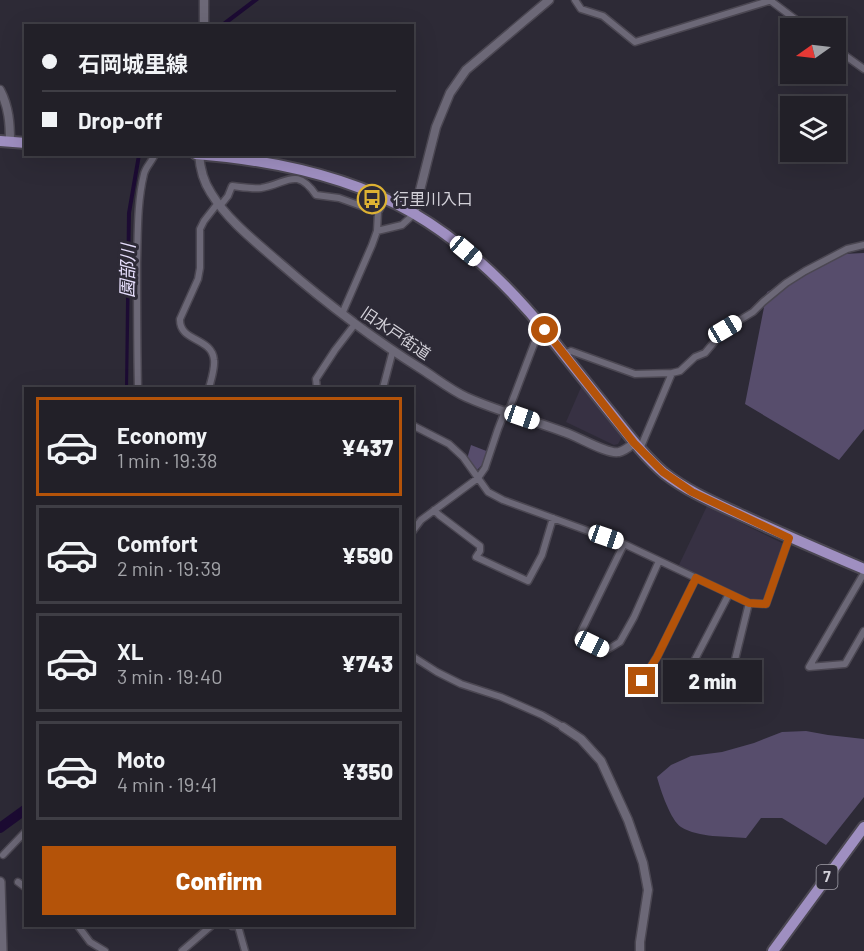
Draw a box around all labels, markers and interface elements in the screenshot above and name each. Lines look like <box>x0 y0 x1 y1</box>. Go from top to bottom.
north arrow <box>780 18 846 84</box>
map controls <box>780 18 846 162</box>
text: 石岡城里線 <box>78 50 188 76</box>
button: layers <box>780 96 846 162</box>
text: Drop-off <box>78 107 162 133</box>
bus stop icon: 行里川入口 <box>356 183 388 215</box>
place label: 行里川入口 <box>393 189 473 208</box>
car <box>446 233 486 269</box>
water label: 園部川 <box>116 242 139 298</box>
street label: 旧水戸街道 <box>358 302 435 363</box>
car <box>705 312 745 346</box>
route start <box>531 316 558 343</box>
car <box>502 403 542 431</box>
icon: car <box>45 420 99 474</box>
text: Economy <box>117 422 207 448</box>
text: ¥437 <box>341 434 393 460</box>
text: 1 min · 19:38 <box>117 448 218 472</box>
car <box>586 523 626 551</box>
icon: car <box>45 528 99 582</box>
text: Comfort <box>117 530 198 556</box>
text: ¥590 <box>342 542 393 568</box>
text: 2 min · 19:39 <box>117 556 221 580</box>
car <box>572 628 612 660</box>
icon: car <box>45 636 99 690</box>
text: XL <box>117 638 143 664</box>
text: ¥743 <box>341 650 393 676</box>
callout: 2 min <box>663 660 762 702</box>
text: 3 min · 19:40 <box>117 664 222 688</box>
route end <box>628 667 655 694</box>
text: 2 min <box>688 669 737 693</box>
icon: car <box>45 744 99 798</box>
text: Moto <box>117 746 165 772</box>
text: ¥350 <box>341 758 393 784</box>
text: 4 min · 19:41 <box>117 772 217 796</box>
button: Confirm <box>42 846 396 915</box>
road number: 7 <box>816 865 838 889</box>

